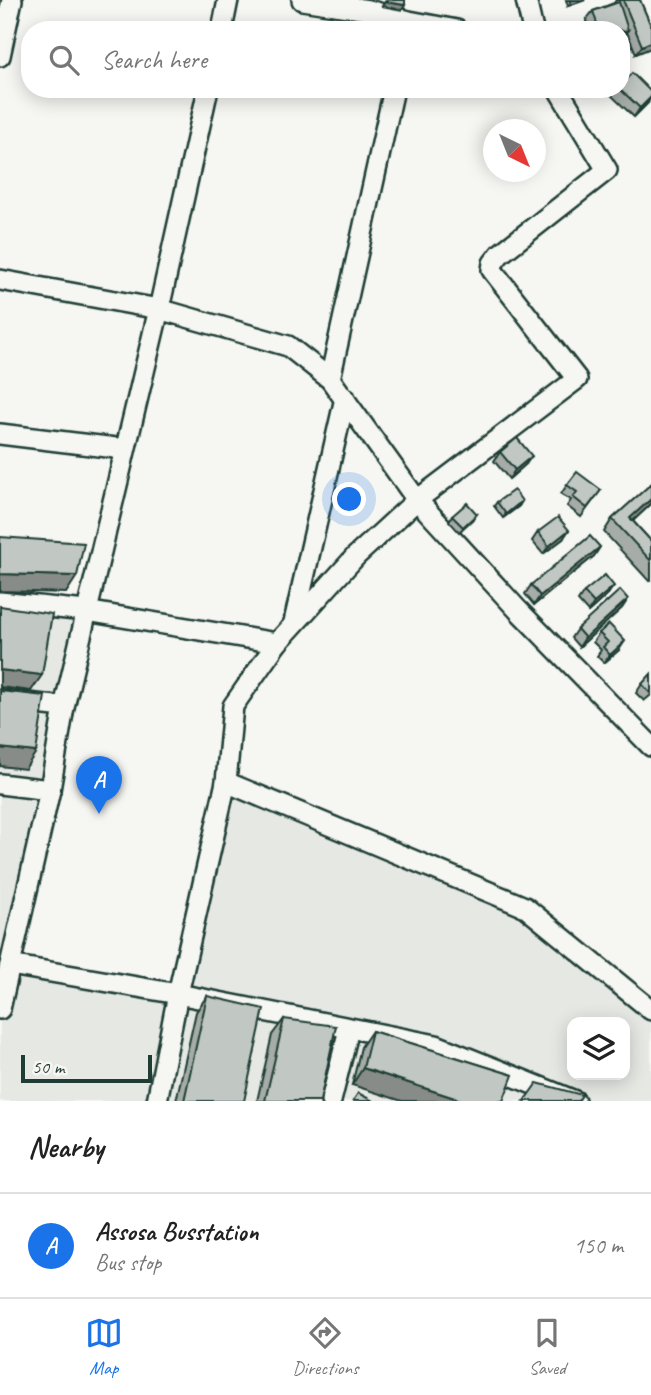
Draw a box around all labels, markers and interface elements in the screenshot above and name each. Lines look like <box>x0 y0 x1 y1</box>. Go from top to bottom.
search box <box>21 21 630 98</box>
icon: search <box>45 41 83 79</box>
text: Search here <box>101 43 207 76</box>
north arrow <box>483 119 546 182</box>
your location <box>332 482 366 516</box>
pin: A <box>76 756 122 814</box>
map controls <box>567 1017 630 1080</box>
button: layers <box>567 1017 630 1080</box>
scale bar <box>21 1052 152 1084</box>
text: 50 m <box>32 1055 64 1079</box>
text: Nearby <box>28 1128 104 1166</box>
text: Assosa Busstation <box>95 1215 258 1248</box>
text: A <box>45 1231 57 1260</box>
text: 150 m <box>574 1231 623 1260</box>
text: Bus stop <box>95 1248 161 1277</box>
tab: Map <box>85 1314 123 1380</box>
tab: Directions <box>292 1314 359 1380</box>
tab: Saved <box>528 1314 566 1380</box>

